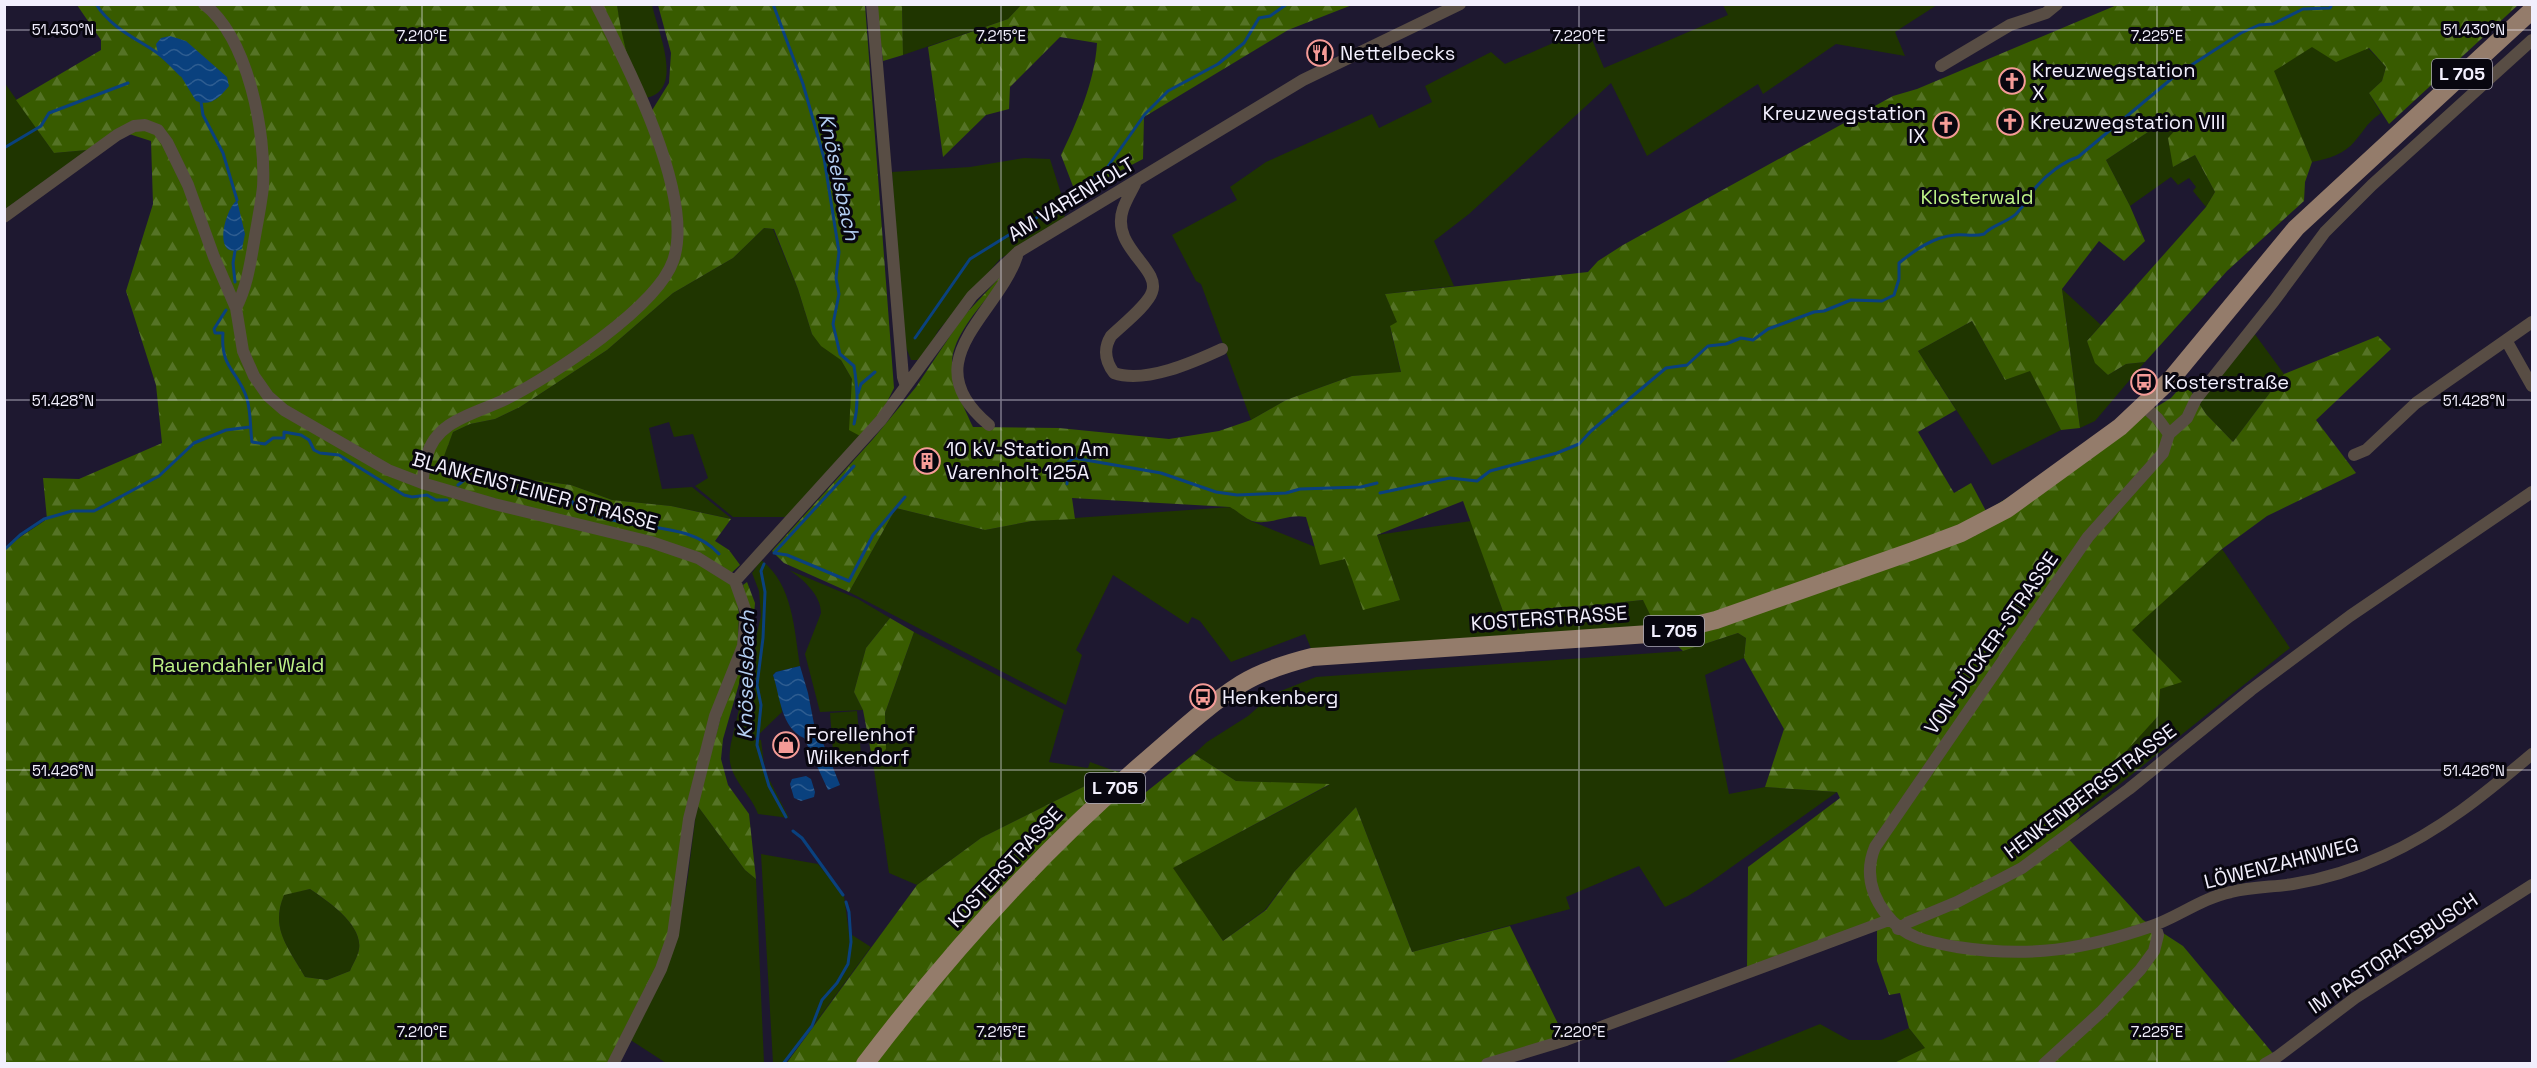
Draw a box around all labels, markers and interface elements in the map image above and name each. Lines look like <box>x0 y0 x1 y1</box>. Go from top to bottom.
text: 51.430°N <box>32 20 94 39</box>
text: 51.430°N <box>2443 20 2505 39</box>
text: 7.210°E <box>397 26 447 45</box>
text: 7.215°E <box>976 26 1026 45</box>
text: 7.220°E <box>1552 26 1606 45</box>
text: 7.225°E <box>2131 26 2183 45</box>
restaurant icon: Nettelbecks <box>1305 38 1335 68</box>
place label: Nettelbecks <box>1340 40 1455 66</box>
place label: Kreuzwegstation X <box>2032 57 2195 106</box>
road number: L 705 <box>2432 59 2492 89</box>
church icon: Kreuzwegstation X <box>1997 66 2027 96</box>
place label: Kreuzwegstation IX <box>1763 100 1926 149</box>
church icon: Kreuzwegstation VIII <box>1995 107 2025 137</box>
place label: Kreuzwegstation VIII <box>2030 109 2225 135</box>
church icon: Kreuzwegstation IX <box>1931 110 1961 140</box>
water label: Knöselsbach <box>813 111 866 244</box>
street label: AM VARENHOLT <box>1003 151 1139 247</box>
park label: Klosterwald <box>1920 184 2034 210</box>
bus stop icon: Kosterstraße <box>2129 367 2159 397</box>
place label: Kosterstraße <box>2164 369 2289 395</box>
text: 51.428°N <box>32 391 94 410</box>
text: 51.428°N <box>2443 391 2505 410</box>
place label: 10 kV-Station Am Varenholt 125A <box>946 436 1109 485</box>
street label: BLANKENSTEINER STRASSE <box>409 446 661 536</box>
building icon: 10 kV-Station Am Varenholt 125A <box>912 446 942 476</box>
street label: VON-DÜCKER-STRASSE <box>1918 547 2064 739</box>
street label: KOSTERSTRASSE <box>1470 600 1628 636</box>
water label: Knöselsbach <box>731 609 760 740</box>
road number: L 705 <box>1644 616 1704 646</box>
park label: Rauendahler Wald <box>152 652 324 678</box>
bus stop icon: Henkenberg <box>1188 682 1218 712</box>
place label: Henkenberg <box>1222 684 1338 710</box>
street label: HENKENBERGSTRASSE <box>1999 718 2181 864</box>
place label: Forellenhof Wilkendorf <box>806 721 915 770</box>
shop icon: Forellenhof Wilkendorf <box>771 730 801 760</box>
text: 51.426°N <box>32 761 94 780</box>
text: 51.426°N <box>2443 761 2505 780</box>
road number: L 705 <box>1085 773 1145 803</box>
street label: KOSTERSTRASSE <box>942 801 1068 933</box>
street label: LÖWENZAHNWEG <box>2201 831 2361 895</box>
street label: IM PASTORATSBUSCH <box>2303 887 2483 1019</box>
text: 7.210°E <box>397 1022 447 1041</box>
text: 7.215°E <box>976 1022 1026 1041</box>
text: 7.220°E <box>1552 1022 1606 1041</box>
text: 7.225°E <box>2131 1022 2183 1041</box>

